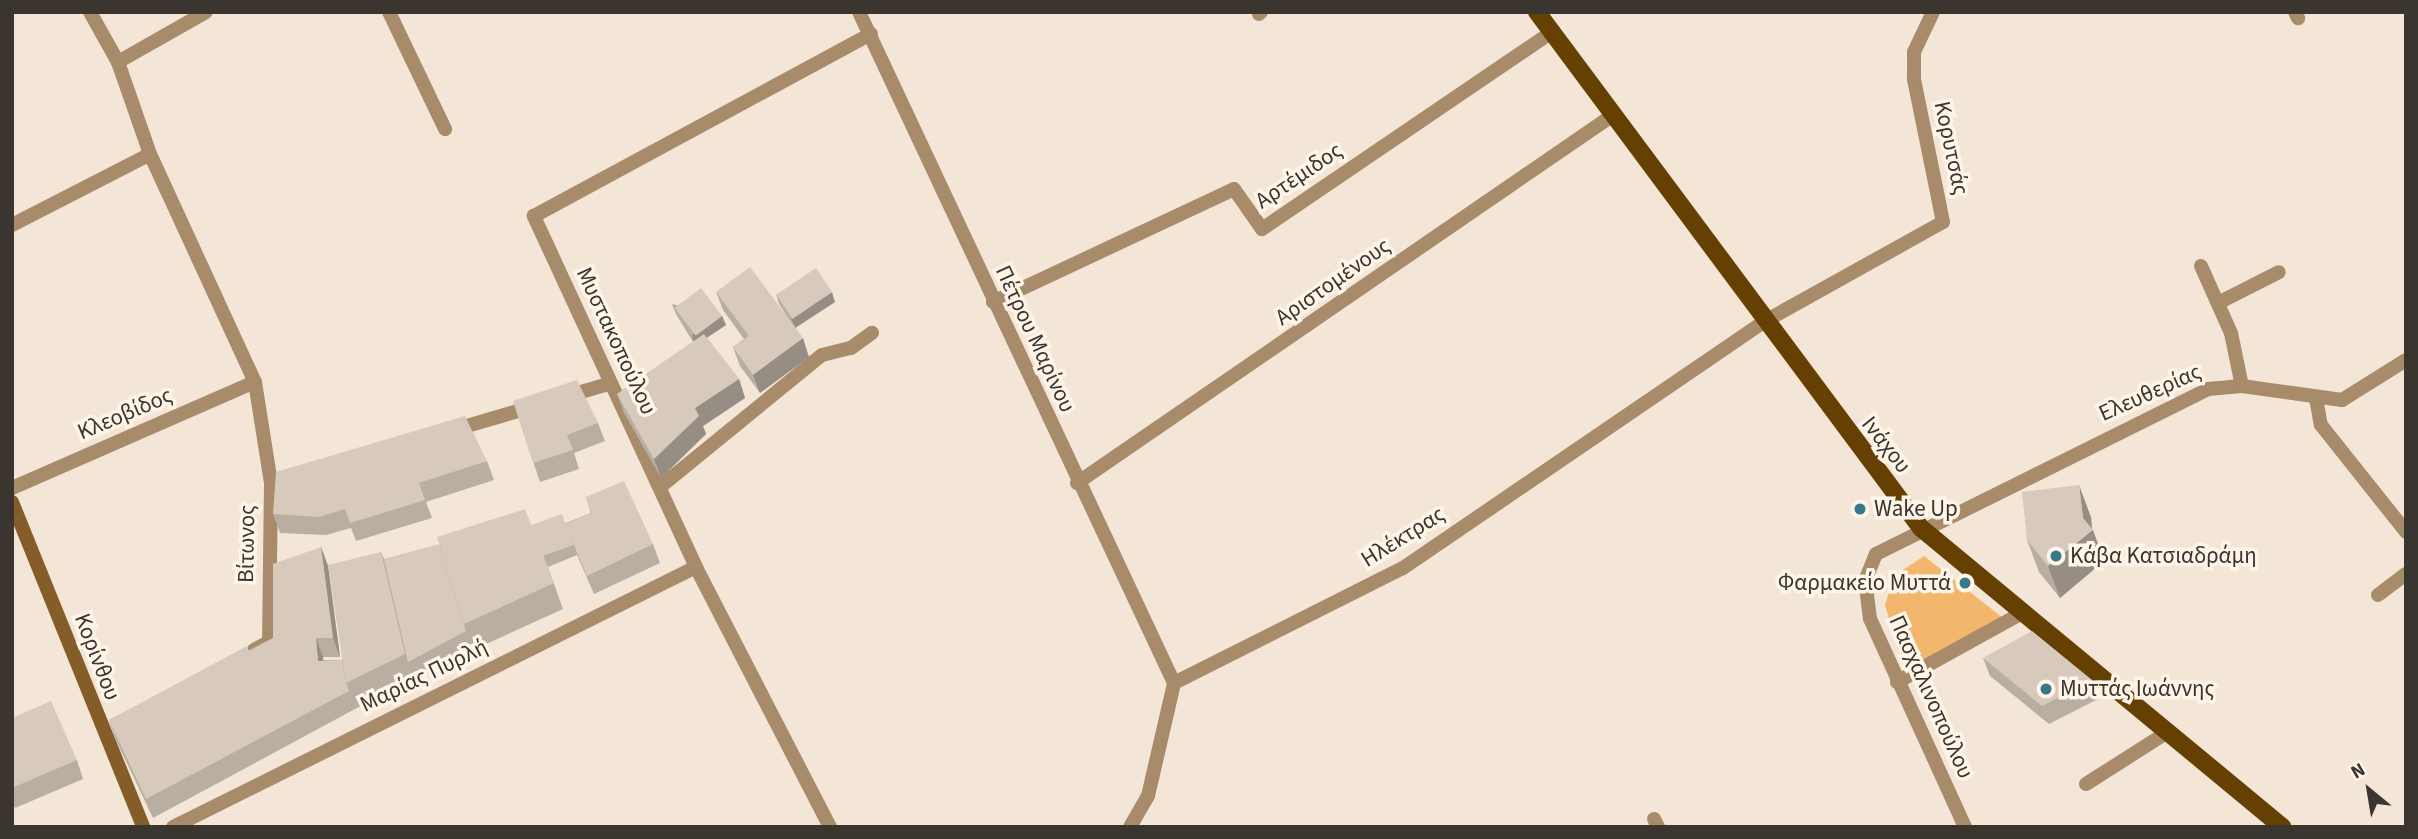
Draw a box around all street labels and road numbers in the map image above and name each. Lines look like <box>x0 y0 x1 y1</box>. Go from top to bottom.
street label: Κορυτσάς <box>1928 99 1974 197</box>
street label: Αρτέμιδος <box>1250 137 1348 215</box>
street label: Αριστομένους <box>1270 232 1396 332</box>
street label: Πέτρου Μαρίνου <box>989 261 1081 417</box>
street label: Μυστακοπούλου <box>570 263 662 419</box>
street label: Ελευθερίας <box>2095 358 2205 428</box>
street label: Κλεοβίδος <box>74 382 176 446</box>
street label: Ινάχου <box>1855 411 1917 479</box>
street label: Ηλέκτρας <box>1356 501 1450 573</box>
street label: Βίτωνος <box>233 505 261 583</box>
street label: Κορίνθου <box>68 610 126 704</box>
street label: Πασχαλινοπούλου <box>1883 611 1979 783</box>
street label: Μαρίας Πυρλή <box>356 633 492 719</box>

